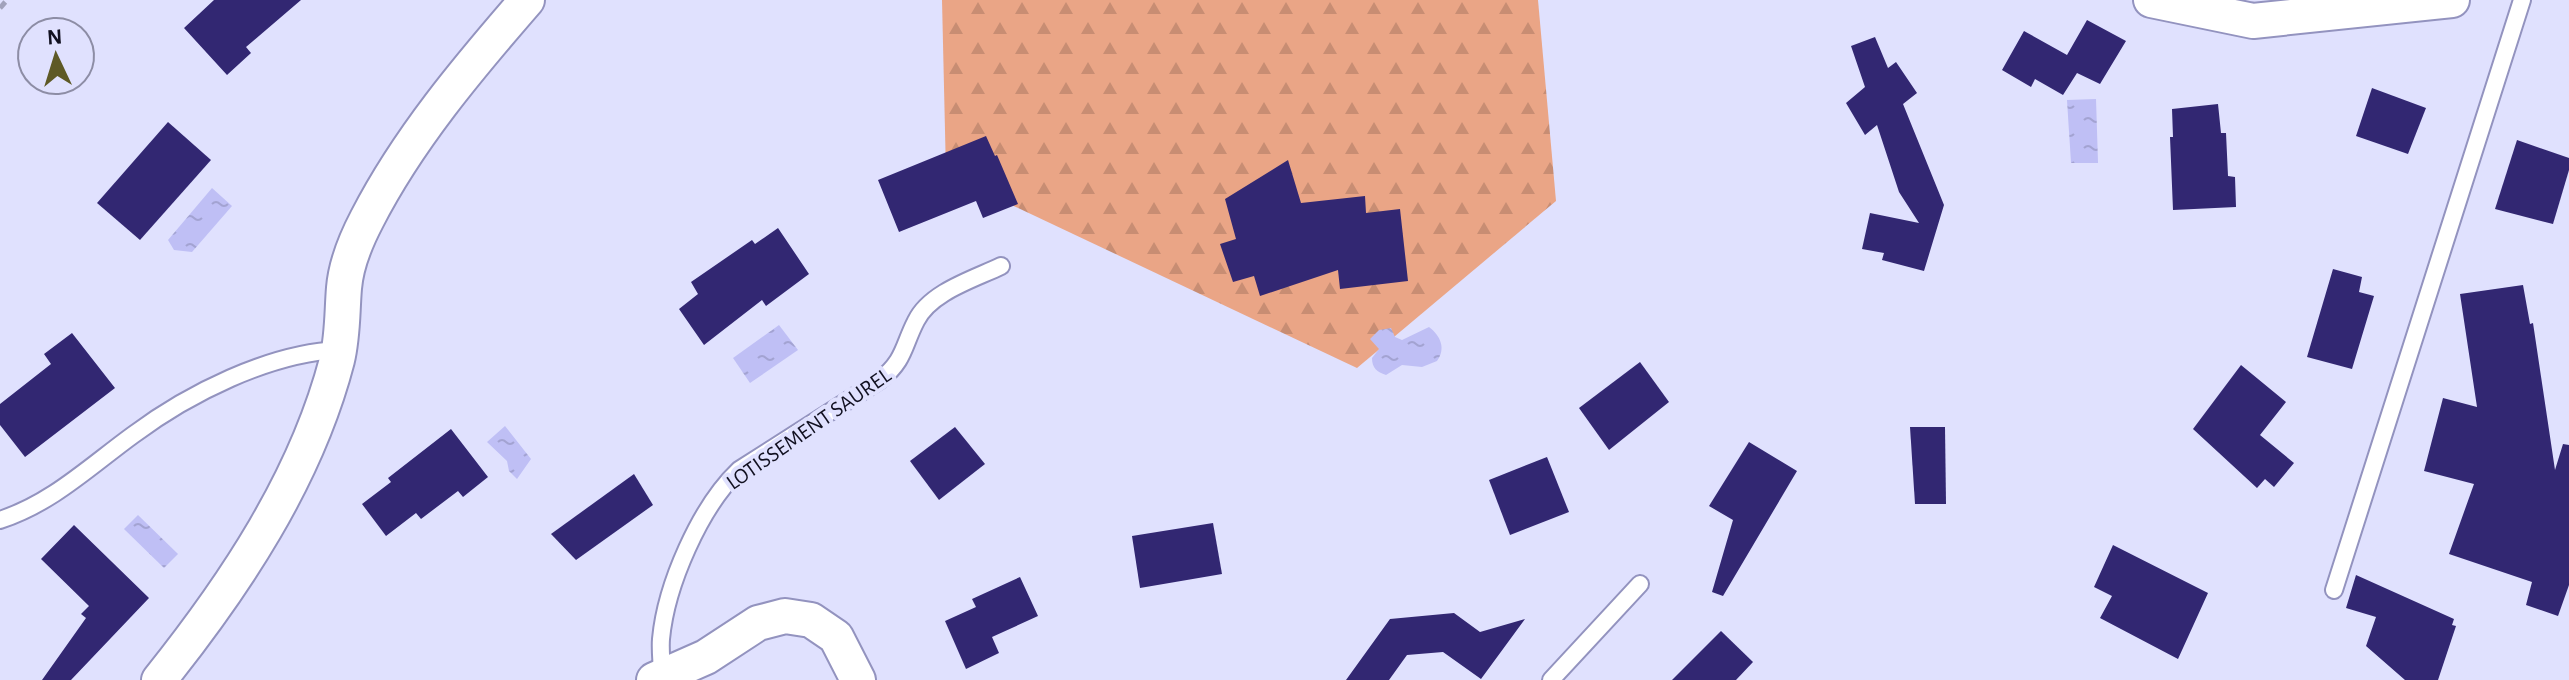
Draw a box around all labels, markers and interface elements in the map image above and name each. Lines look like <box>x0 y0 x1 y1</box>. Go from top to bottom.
north arrow <box>16 16 96 96</box>
text: N <box>46 26 63 49</box>
street label: LOTISSEMENT SAUREL <box>722 363 895 494</box>

